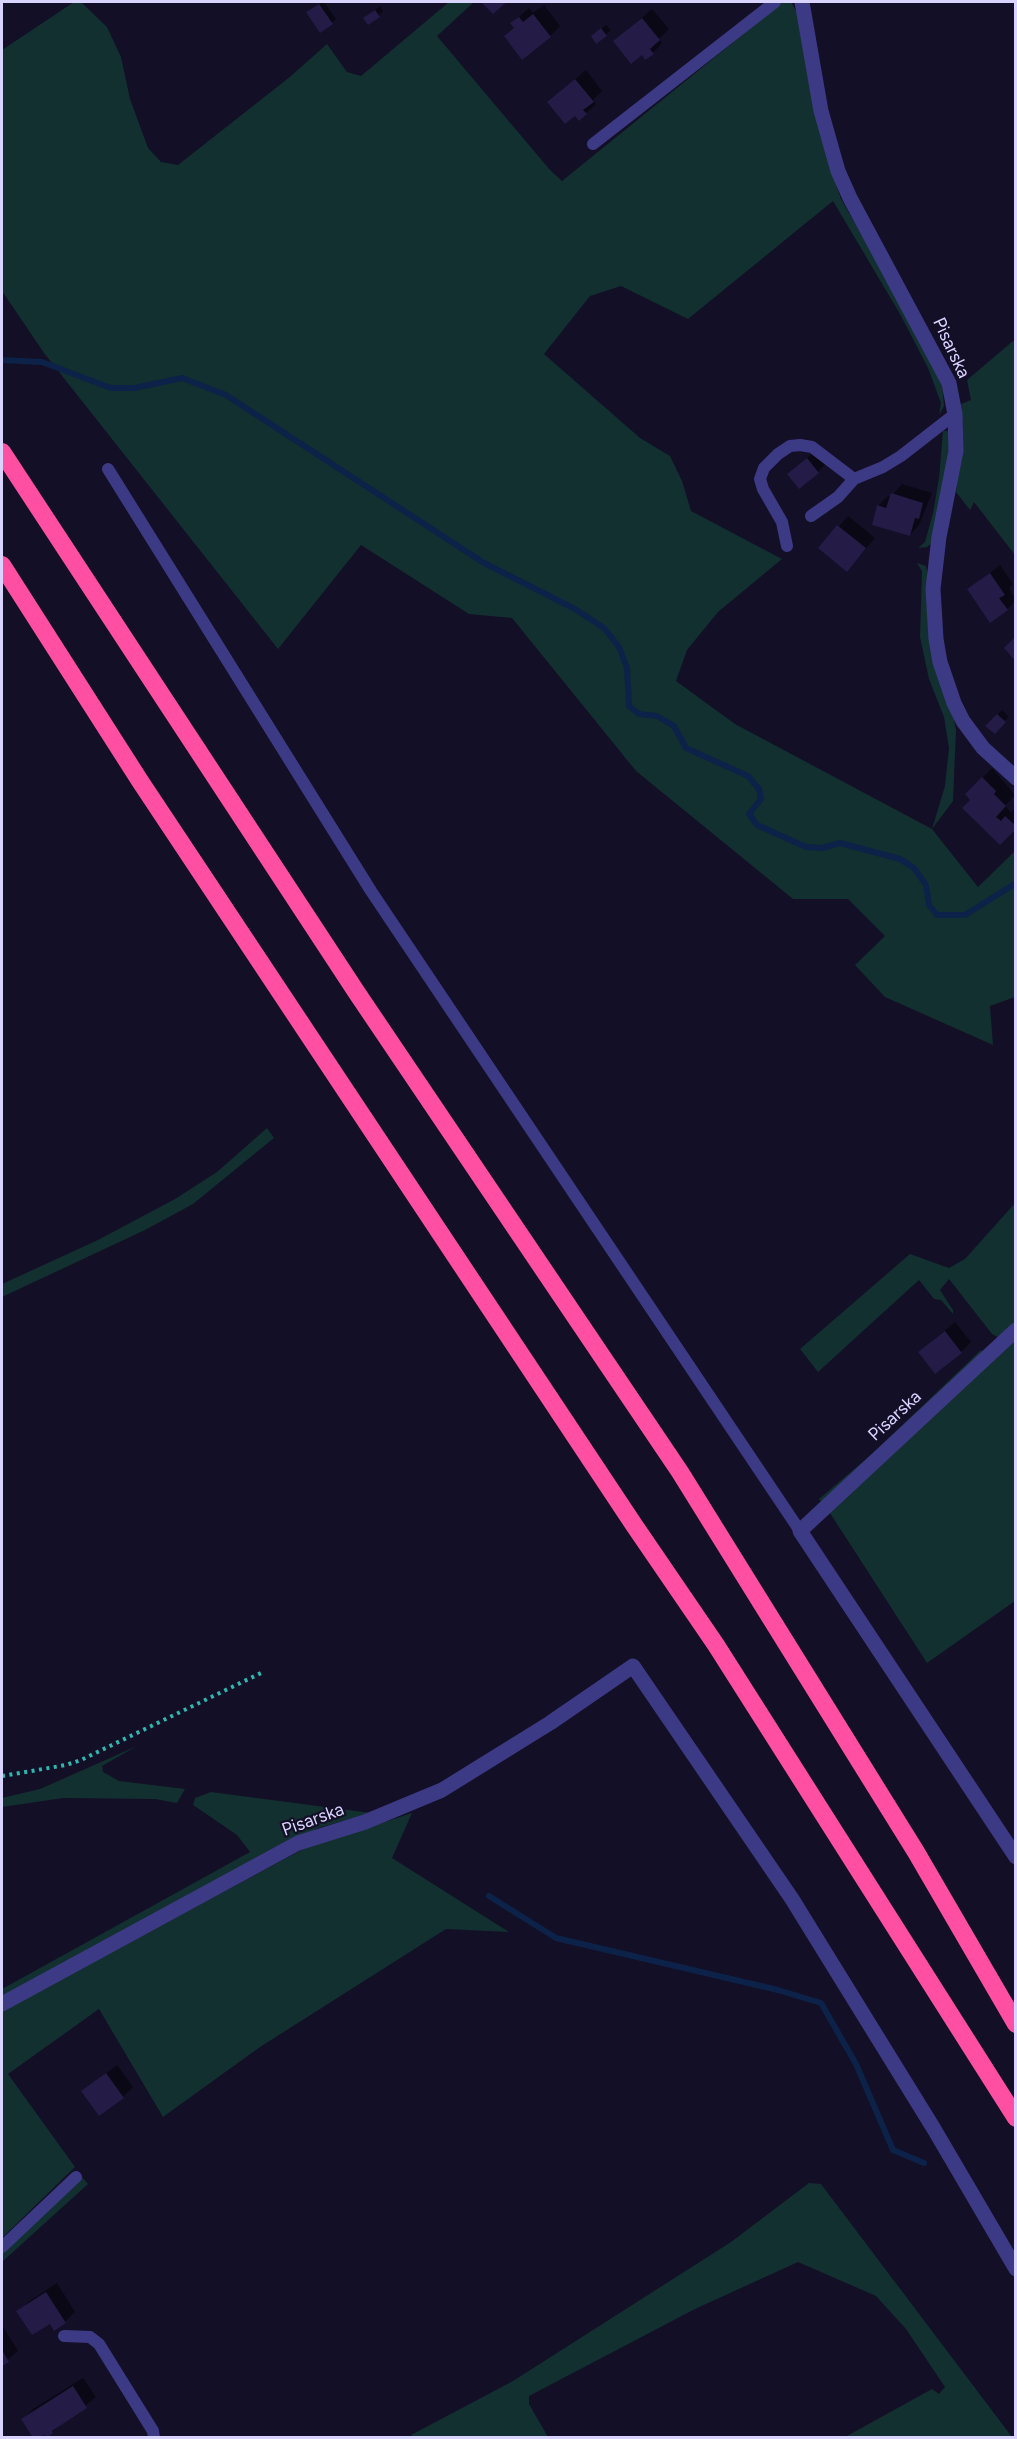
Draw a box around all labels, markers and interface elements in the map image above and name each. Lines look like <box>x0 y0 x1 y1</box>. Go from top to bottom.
street label: Pisarska <box>928 314 974 382</box>
street label: Pisarska <box>864 1386 926 1446</box>
street label: Pisarska <box>279 1799 347 1841</box>

